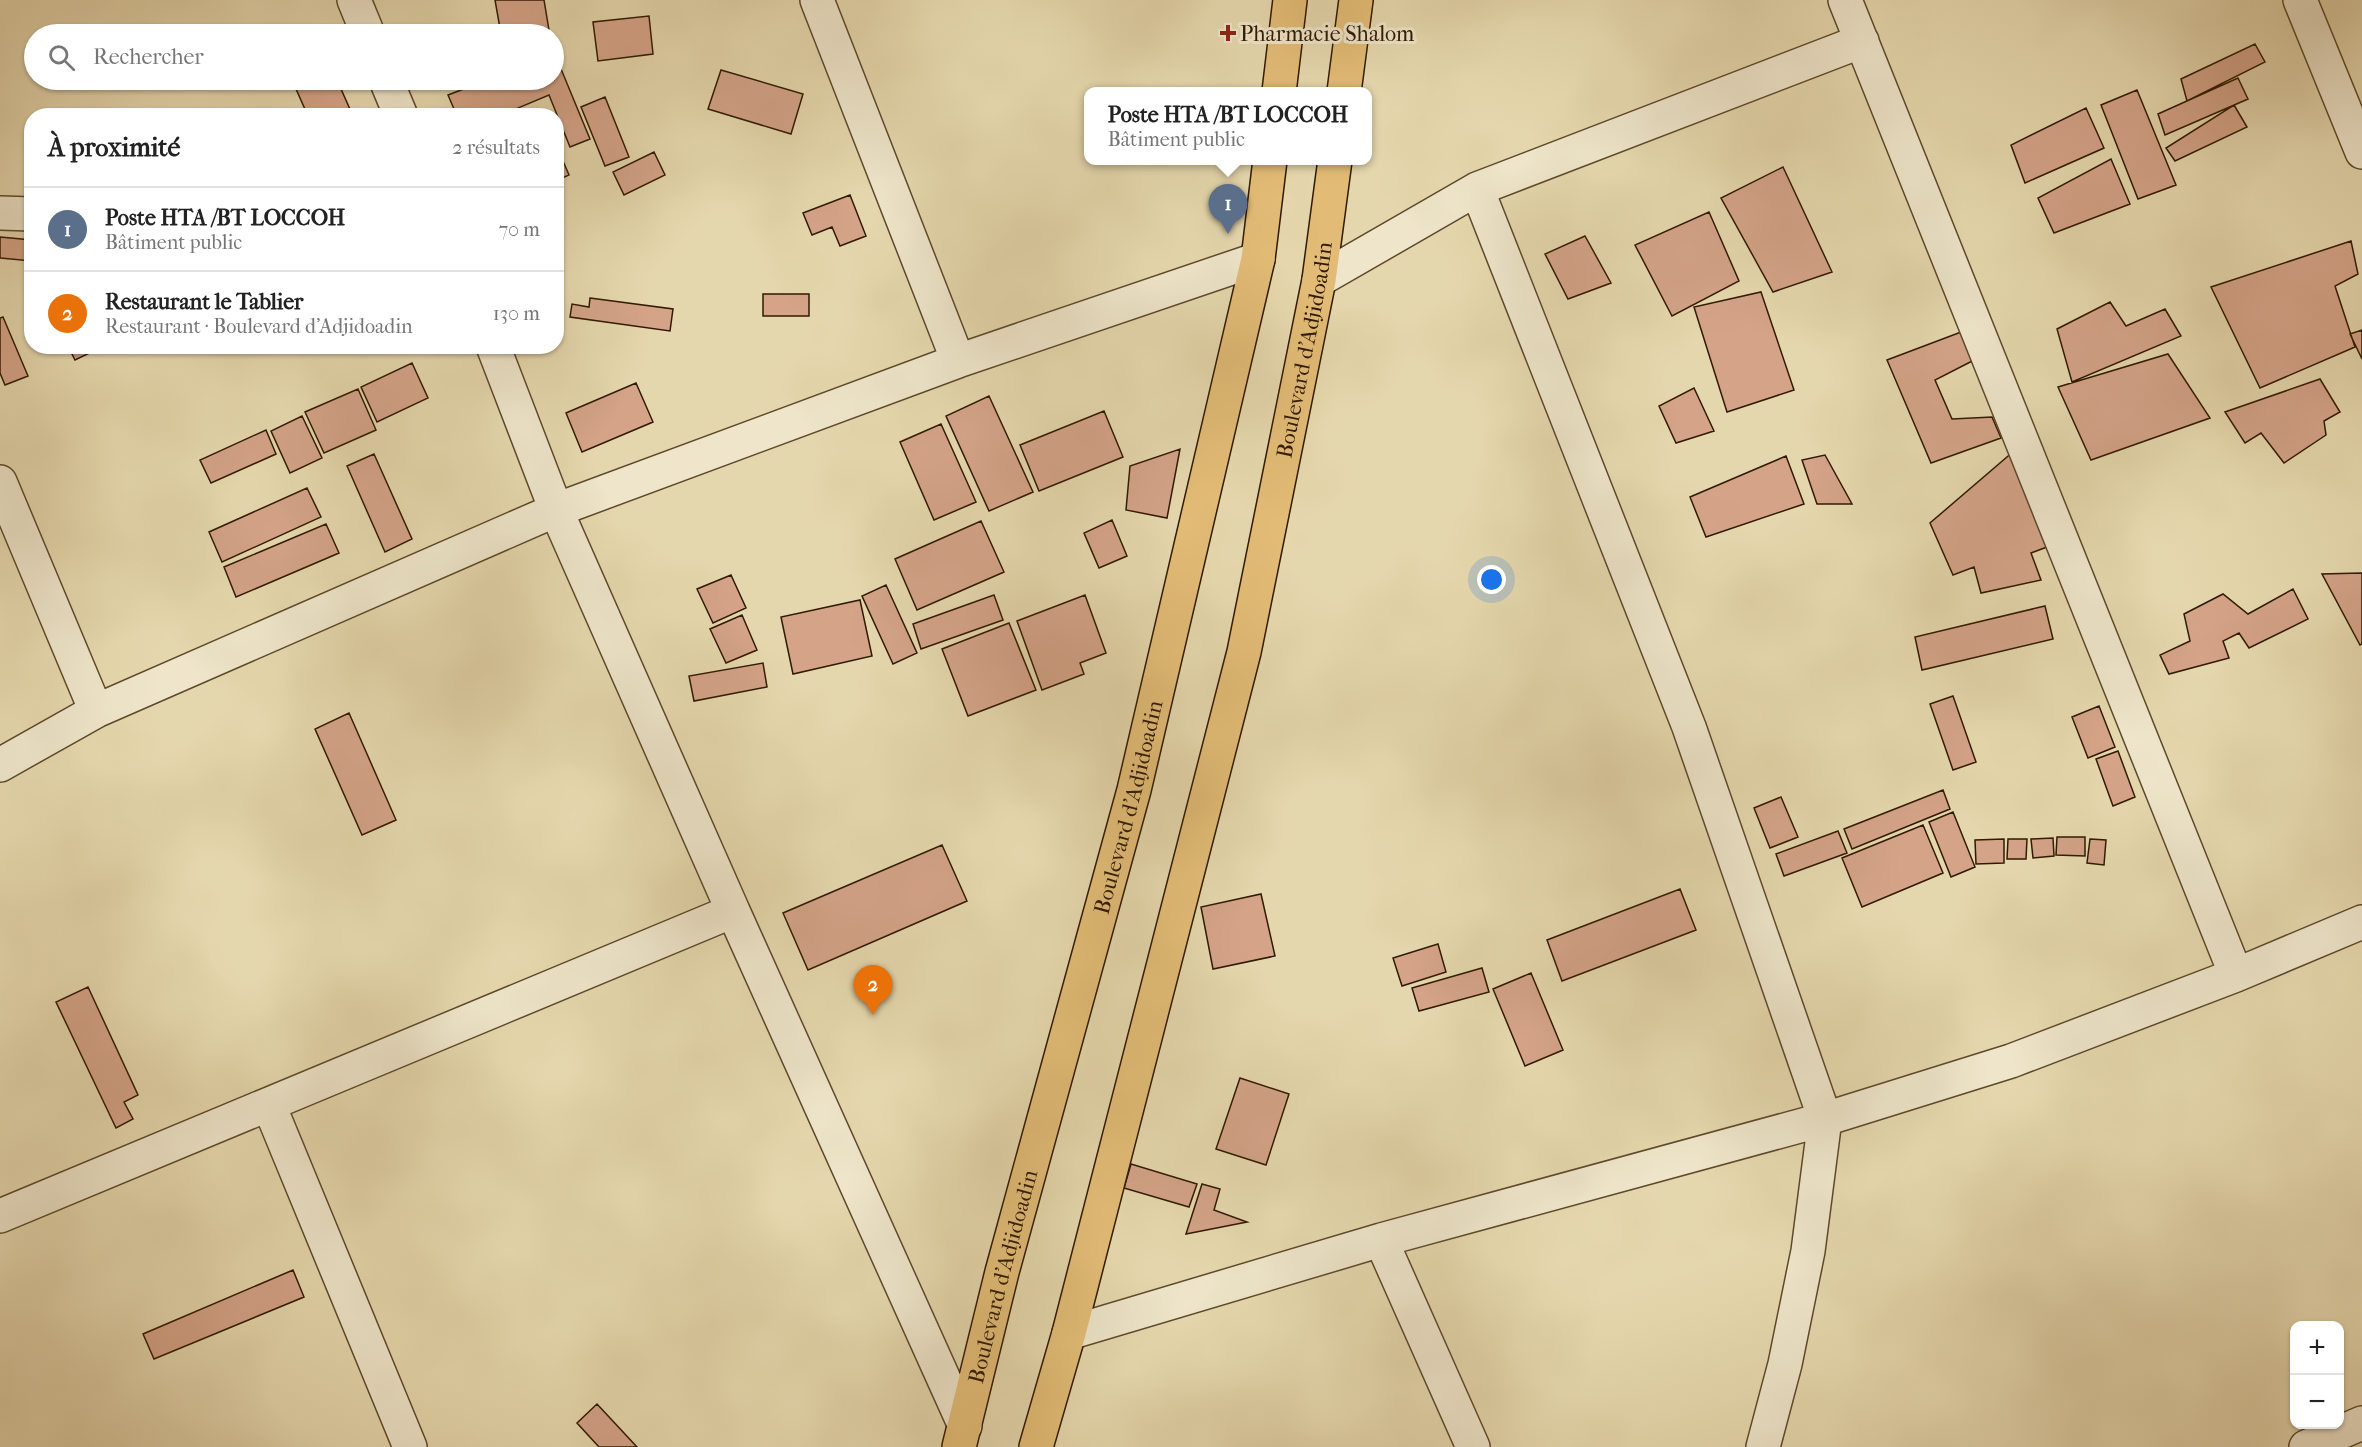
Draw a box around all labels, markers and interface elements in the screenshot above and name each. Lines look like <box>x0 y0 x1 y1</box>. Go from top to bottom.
place label: Pharmacie Shalom <box>1240 21 1415 47</box>
search box <box>24 24 564 90</box>
marker: Pharmacie Shalom <box>1221 26 1235 40</box>
icon: search <box>45 41 78 74</box>
text: Rechercher <box>93 44 204 70</box>
popup <box>1084 87 1372 165</box>
text: Poste HTA /BT LOCCOH <box>1108 102 1348 128</box>
text: Bâtiment public <box>1108 128 1245 151</box>
text: À proximité <box>48 132 180 163</box>
text: 2 résultats <box>452 136 540 159</box>
pin: 1 <box>1208 184 1248 234</box>
text: Poste HTA /BT LOCCOH <box>105 205 345 231</box>
text: 1 <box>64 218 71 241</box>
text: 70 m <box>498 218 540 241</box>
text: Bâtiment public <box>105 231 242 254</box>
street label: Boulevard d'Adjidoadin <box>1271 240 1338 460</box>
text: Restaurant le Tablier <box>105 289 303 315</box>
text: 2 <box>62 302 73 325</box>
text: 130 m <box>493 302 540 325</box>
text: Restaurant · Boulevard d'Adjidoadin <box>105 315 413 338</box>
your location <box>1477 565 1506 594</box>
street label: Boulevard d'Adjidoadin <box>1089 698 1169 917</box>
pin: 2 <box>854 966 892 1015</box>
street label: Boulevard d'Adjidoadin <box>963 1167 1043 1386</box>
map controls <box>2290 1321 2344 1429</box>
button: + <box>2290 1321 2344 1375</box>
button: − <box>2290 1375 2344 1429</box>

